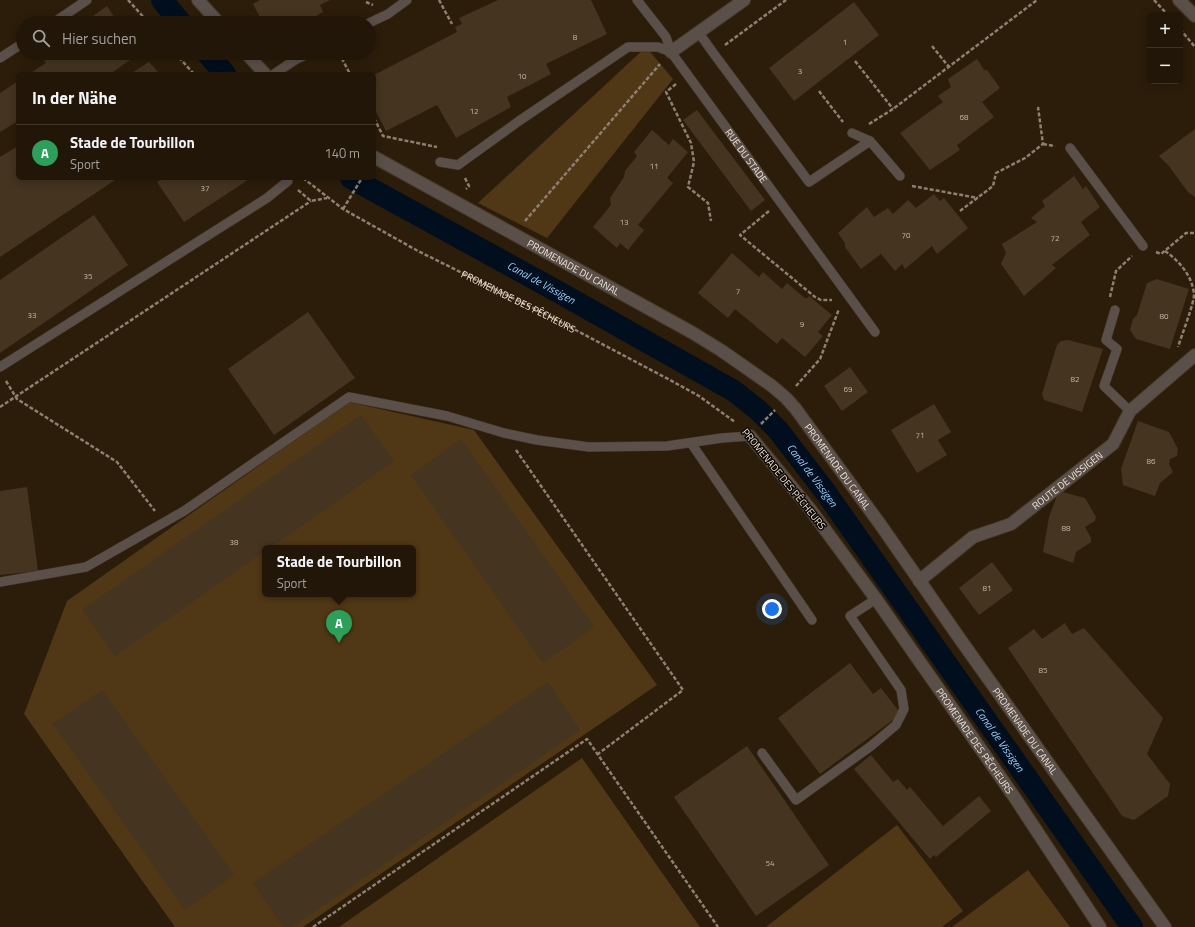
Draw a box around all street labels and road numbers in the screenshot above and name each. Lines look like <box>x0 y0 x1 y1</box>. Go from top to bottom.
street label: RUE DU STADE <box>722 125 772 186</box>
street label: PROMENADE DU CANAL <box>525 236 623 299</box>
street label: PROMENADE DES PÊCHEURS <box>459 266 578 336</box>
street label: PROMENADE DU CANAL <box>801 420 875 513</box>
street label: PROMENADE DES PÊCHEURS <box>738 425 830 533</box>
street label: ROUTE DE VISSIGEN <box>1028 447 1106 513</box>
street label: PROMENADE DU CANAL <box>989 684 1062 778</box>
street label: PROMENADE DES PÊCHEURS <box>933 685 1017 797</box>

